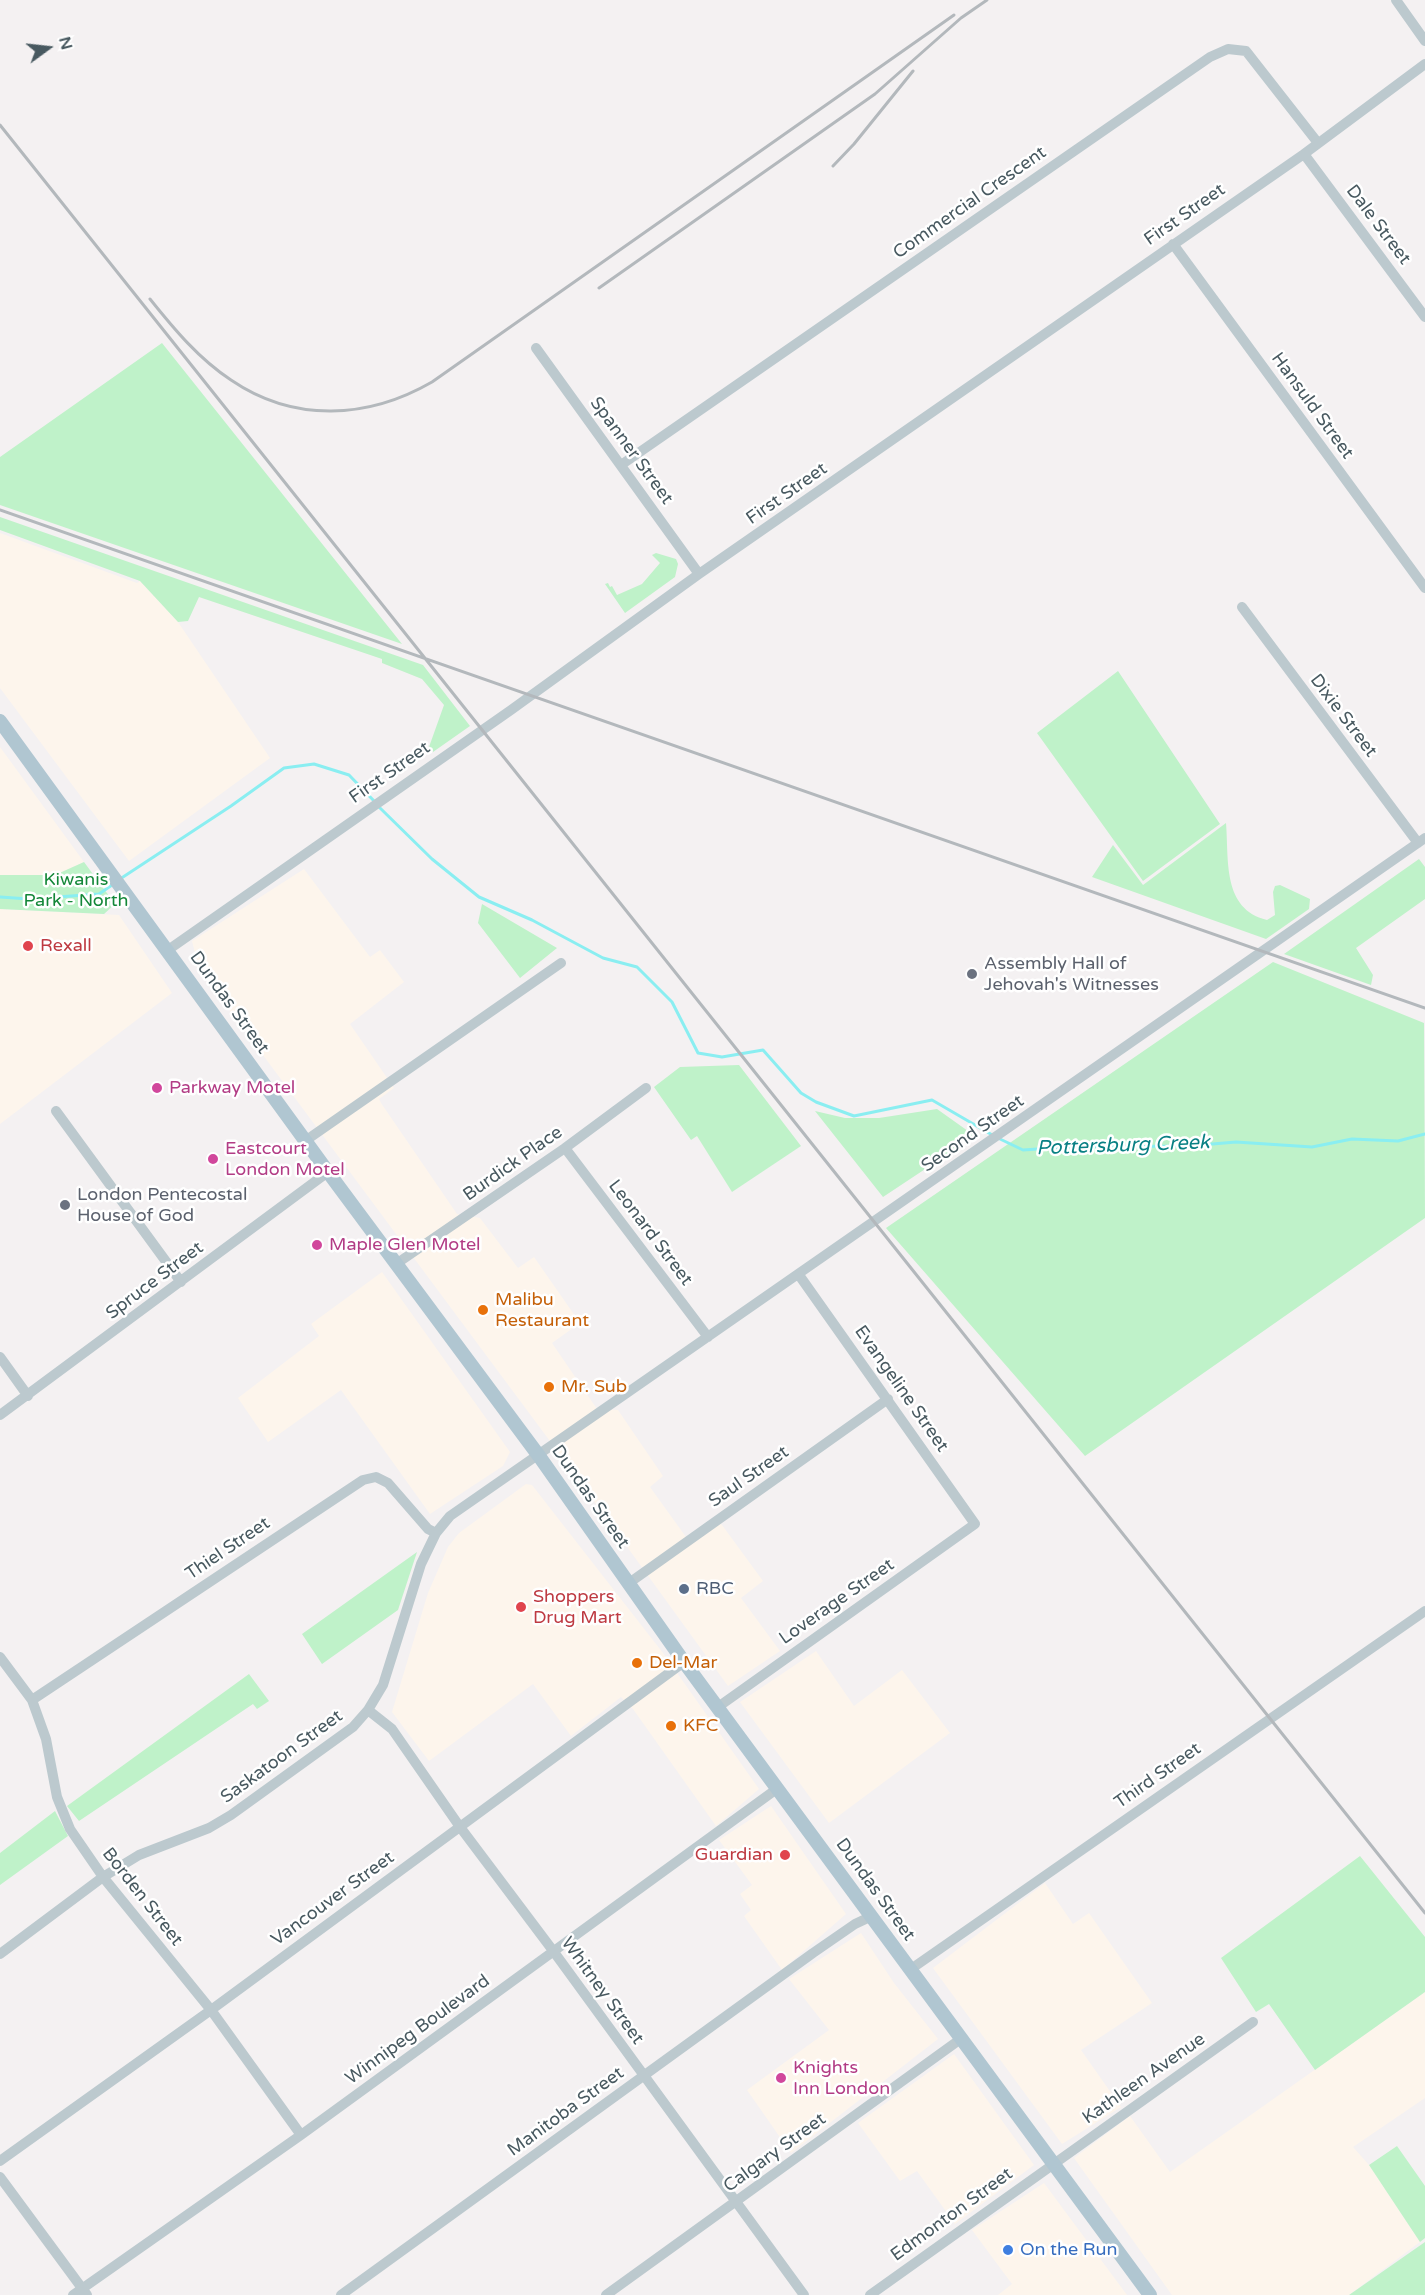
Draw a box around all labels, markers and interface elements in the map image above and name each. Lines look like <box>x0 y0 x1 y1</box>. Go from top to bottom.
north arrow <box>18 18 78 78</box>
text: N <box>54 35 77 52</box>
street label: Commercial Crescent <box>889 142 1051 264</box>
street label: First Street <box>1140 179 1230 251</box>
street label: Dale Street <box>1341 181 1415 269</box>
street label: Hansuld Street <box>1266 349 1358 463</box>
street label: Spanner Street <box>585 393 677 509</box>
street label: First Street <box>742 458 832 530</box>
street label: Dixie Street <box>1305 670 1381 762</box>
street label: First Street <box>345 737 435 809</box>
park label: Kiwanis Park - North <box>23 869 129 912</box>
place label: Rexall <box>40 935 92 957</box>
marker: Rexall <box>21 939 35 953</box>
street label: Dundas Street <box>185 947 273 1059</box>
place label: Assembly Hall of Jehovah's Witnesses <box>984 953 1159 996</box>
marker: Assembly Hall of Jehovah's Witnesses <box>965 967 979 981</box>
place label: Parkway Motel <box>169 1077 295 1099</box>
marker: Parkway Motel <box>150 1081 164 1095</box>
street label: Second Street <box>918 1091 1028 1177</box>
street label: Burdick Place <box>459 1122 567 1206</box>
water label: Pottersburg Creek <box>1036 1131 1210 1161</box>
place label: Eastcourt London Motel <box>225 1138 345 1180</box>
marker: Eastcourt London Motel <box>206 1152 220 1166</box>
street label: Leonard Street <box>603 1176 697 1290</box>
place label: London Pentecostal House of God <box>77 1184 247 1226</box>
marker: London Pentecostal House of God <box>58 1198 72 1212</box>
place label: Maple Glen Motel <box>329 1234 481 1256</box>
street label: Spruce Street <box>102 1237 208 1325</box>
marker: Maple Glen Motel <box>310 1238 324 1252</box>
place label: Malibu Restaurant <box>495 1289 589 1332</box>
marker: Malibu Restaurant <box>476 1303 490 1317</box>
street label: Evangeline Street <box>849 1322 953 1456</box>
place label: Mr. Sub <box>561 1376 627 1398</box>
marker: Mr. Sub <box>542 1380 556 1394</box>
street label: Dundas Street <box>546 1441 634 1553</box>
street label: Saul Street <box>705 1442 793 1512</box>
street label: Thiel Street <box>182 1513 274 1585</box>
street label: Loverage Street <box>775 1554 899 1650</box>
place label: RBC <box>696 1578 734 1600</box>
marker: RBC <box>677 1582 691 1596</box>
place label: Shoppers Drug Mart <box>533 1586 622 1628</box>
marker: Shoppers Drug Mart <box>514 1600 528 1614</box>
place label: Del-Mar <box>649 1652 718 1674</box>
marker: Del-Mar <box>630 1656 644 1670</box>
street label: Saskatoon Street <box>217 1706 347 1808</box>
place label: KFC <box>683 1715 718 1737</box>
marker: KFC <box>664 1719 678 1733</box>
street label: Third Street <box>1111 1738 1205 1814</box>
street label: Dundas Street <box>831 1834 919 1946</box>
street label: Borden Street <box>97 1844 187 1950</box>
place label: Guardian <box>695 1844 773 1866</box>
street label: Vancouver Street <box>267 1847 399 1951</box>
marker: Guardian <box>778 1848 792 1862</box>
street label: Whitney Street <box>556 1933 648 2049</box>
street label: Winnipeg Boulevard <box>342 1970 494 2090</box>
street label: Kathleen Avenue <box>1079 2029 1209 2129</box>
place label: Knights Inn London <box>793 2057 890 2100</box>
street label: Manitoba Street <box>504 2063 628 2161</box>
marker: Knights Inn London <box>774 2071 788 2085</box>
street label: Calgary Street <box>720 2109 830 2197</box>
street label: Edmonton Street <box>887 2163 1017 2267</box>
place label: On the Run <box>1020 2239 1118 2261</box>
marker: On the Run <box>1001 2243 1015 2257</box>

